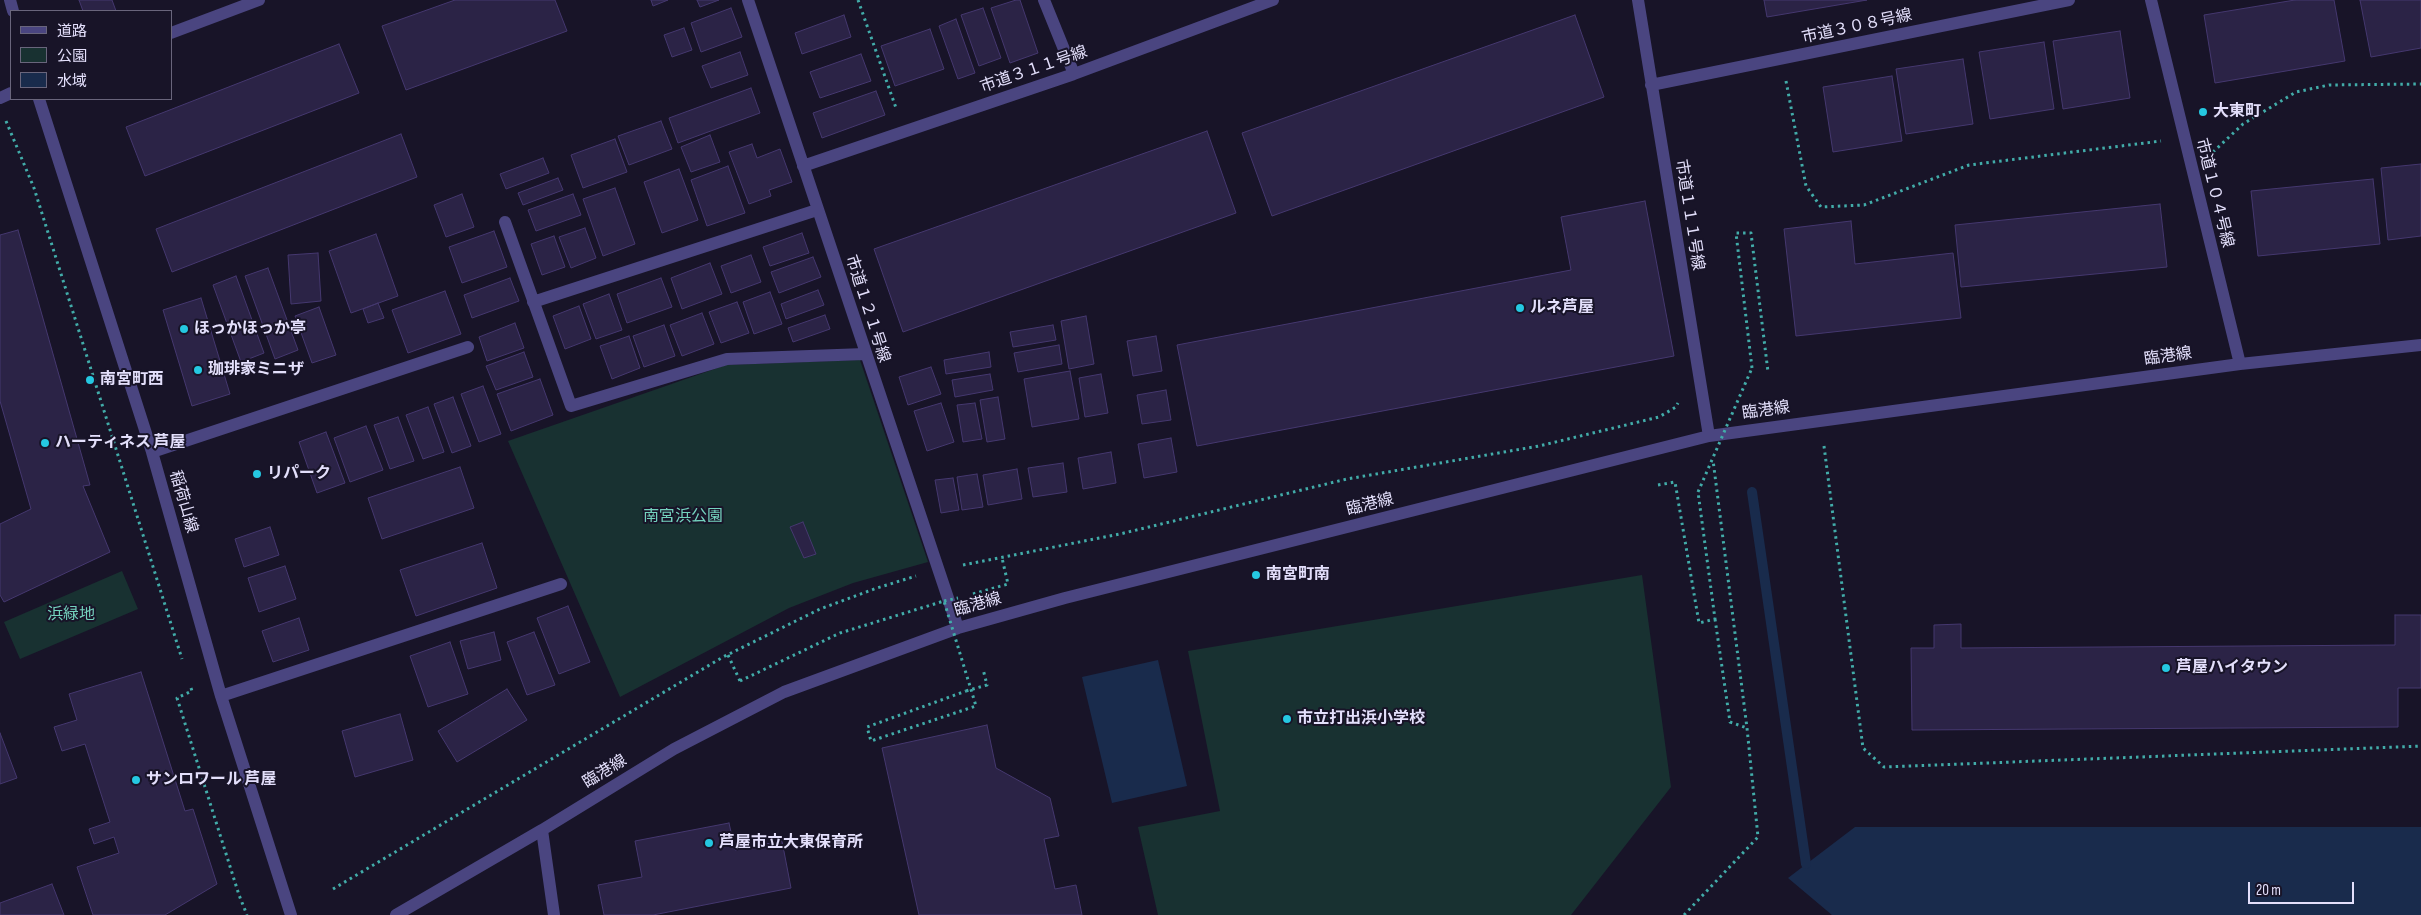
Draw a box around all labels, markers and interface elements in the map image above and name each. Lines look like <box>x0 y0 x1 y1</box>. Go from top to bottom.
street label: 市道３０８号線 <box>1800 6 1914 48</box>
legend <box>10 10 172 100</box>
text: 道路 <box>57 22 87 41</box>
street label: 市道３１１号線 <box>978 43 1090 97</box>
text: 公園 <box>57 47 87 66</box>
text: 水域 <box>57 72 87 91</box>
place label: 大東町 <box>2213 102 2261 122</box>
marker: 大東町 <box>2197 106 2209 118</box>
street label: 市道１０４号線 <box>2191 136 2237 250</box>
street label: 市道１１１号線 <box>1671 158 1707 272</box>
street label: 市道１２１号線 <box>841 253 893 365</box>
place label: ルネ芦屋 <box>1530 298 1594 318</box>
marker: ルネ芦屋 <box>1514 302 1526 314</box>
place label: ほっかほっか亭 <box>194 319 306 339</box>
marker: ほっかほっか亭 <box>178 323 190 335</box>
street label: 臨港線 <box>2143 344 2193 370</box>
place label: 珈琲家ミニザ <box>208 360 304 380</box>
marker: 珈琲家ミニザ <box>192 364 204 376</box>
place label: 南宮町西 <box>100 370 164 390</box>
marker: 南宮町西 <box>84 374 96 386</box>
street label: 臨港線 <box>1741 398 1791 424</box>
place label: ハーティネス 芦屋 <box>55 433 185 453</box>
marker: ハーティネス 芦屋 <box>39 437 51 449</box>
place label: リパーク <box>267 464 331 484</box>
marker: リパーク <box>251 468 263 480</box>
street label: 稲荷山線 <box>165 469 201 535</box>
street label: 臨港線 <box>1344 490 1396 520</box>
park label: 南宮浜公園 <box>643 507 723 527</box>
place label: 南宮町南 <box>1266 565 1330 585</box>
marker: 南宮町南 <box>1250 569 1262 581</box>
street label: 臨港線 <box>952 589 1004 621</box>
park label: 浜緑地 <box>47 605 95 625</box>
place label: 芦屋ハイタウン <box>2176 658 2288 678</box>
marker: 芦屋ハイタウン <box>2160 662 2172 674</box>
place label: 市立打出浜小学校 <box>1297 709 1425 729</box>
marker: 市立打出浜小学校 <box>1281 713 1293 725</box>
street label: 臨港線 <box>580 751 630 793</box>
place label: サンロワール 芦屋 <box>146 770 276 790</box>
marker: サンロワール 芦屋 <box>130 774 142 786</box>
place label: 芦屋市立大東保育所 <box>719 833 863 853</box>
marker: 芦屋市立大東保育所 <box>703 837 715 849</box>
scale bar <box>2251 872 2357 904</box>
text: 20 m <box>2256 881 2281 900</box>

